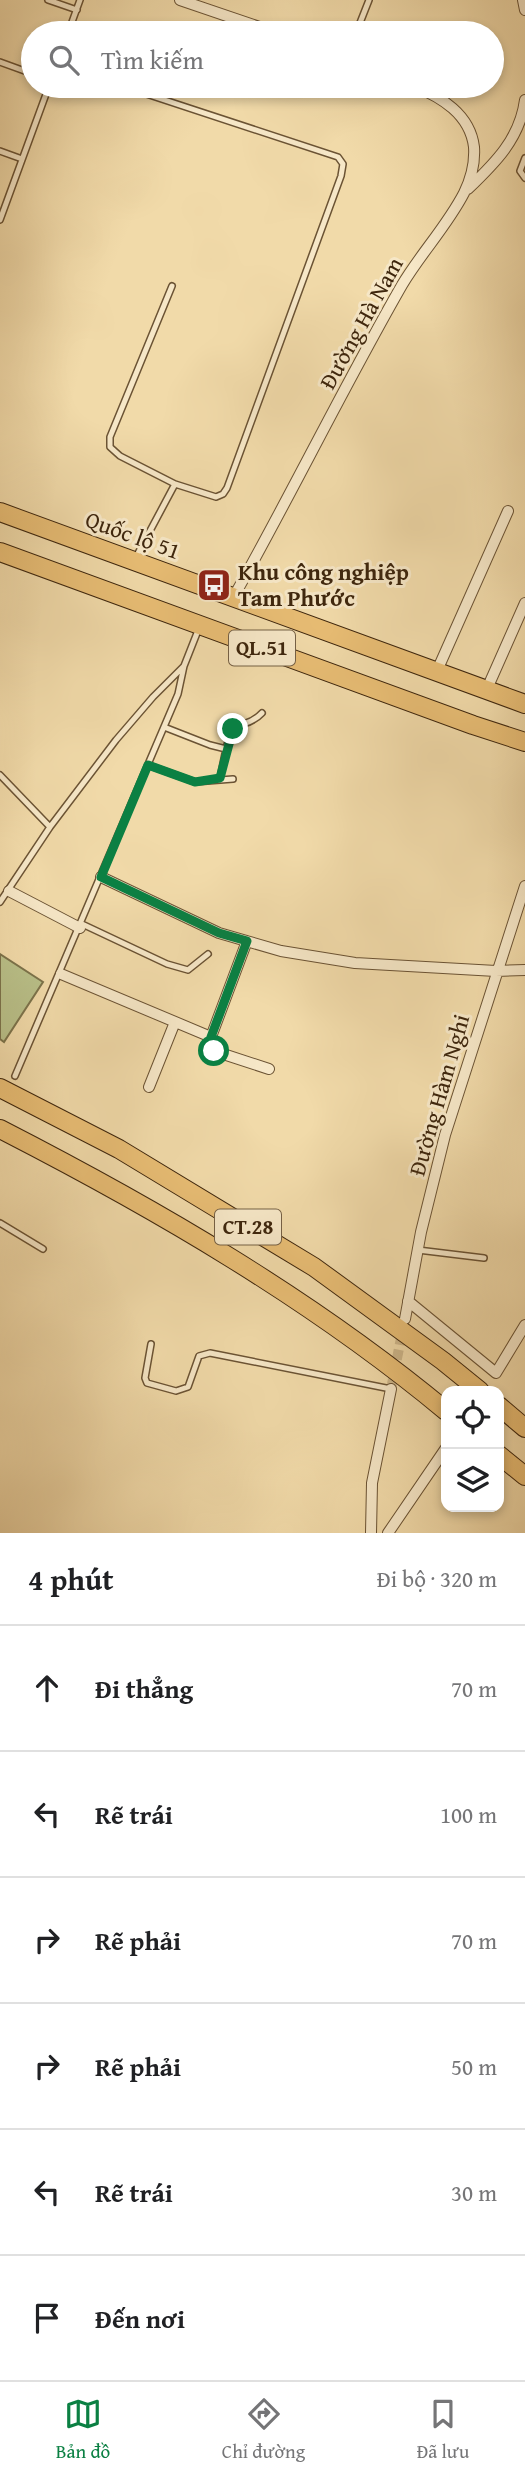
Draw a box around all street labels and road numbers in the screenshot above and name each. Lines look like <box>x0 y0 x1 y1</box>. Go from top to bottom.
street label: Đường Hà Nam <box>311 250 411 395</box>
street label: Quốc lộ 51 <box>81 502 185 567</box>
road number: QL.51 <box>229 630 295 666</box>
street label: Đường Hàm Nghi <box>400 1010 477 1179</box>
road number: CT.28 <box>215 1210 281 1244</box>

